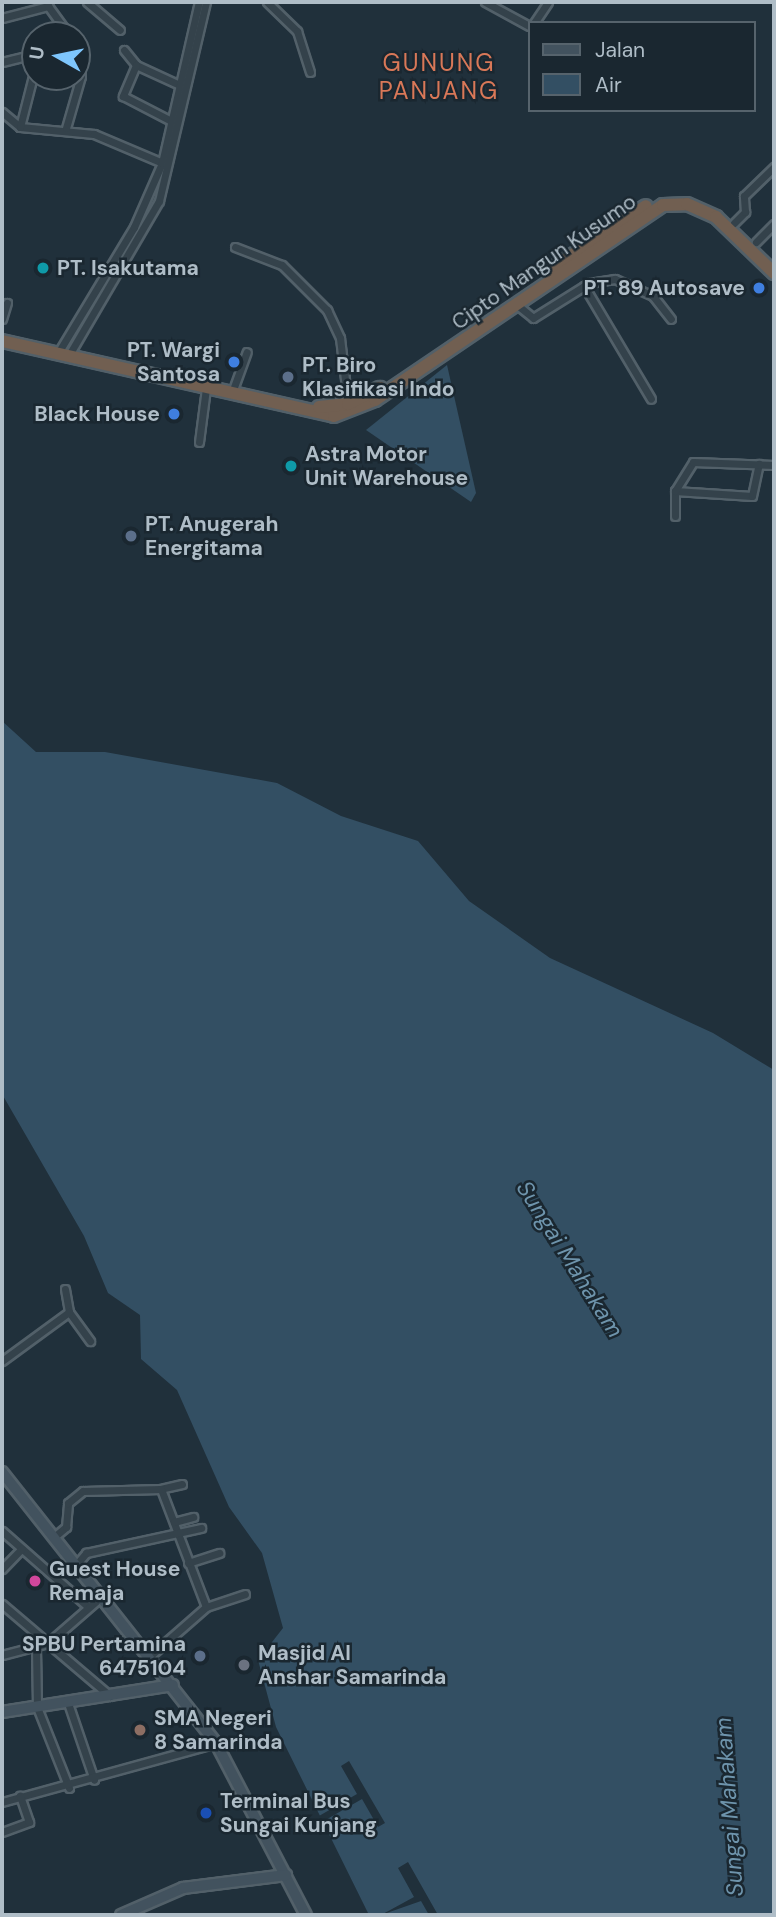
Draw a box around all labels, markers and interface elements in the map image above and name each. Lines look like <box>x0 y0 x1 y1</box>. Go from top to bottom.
north arrow <box>21 21 91 91</box>
legend <box>528 21 755 112</box>
text: Jalan <box>595 36 645 64</box>
text: U <box>23 45 50 61</box>
district label: GUNUNG PANJANG <box>380 49 498 105</box>
text: Air <box>595 71 622 99</box>
street label: Cipto Mangun Kusumo <box>447 189 641 335</box>
place label: PT. Isakutama <box>57 255 199 281</box>
marker: PT. Isakutama <box>35 260 51 276</box>
place label: PT. 89 Autosave <box>584 275 745 301</box>
marker: PT. 89 Autosave <box>751 280 767 296</box>
place label: PT. Wargi Santosa <box>127 337 220 387</box>
place label: PT. Biro Klasifikasi Indo <box>302 352 454 402</box>
marker: PT. Wargi Santosa <box>226 354 242 370</box>
marker: PT. Biro Klasifikasi Indo <box>280 369 296 385</box>
place label: Black House <box>34 401 160 427</box>
marker: Black House <box>166 406 182 422</box>
place label: Astra Motor Unit Warehouse <box>305 441 468 491</box>
marker: Astra Motor Unit Warehouse <box>283 458 299 474</box>
place label: PT. Anugerah Energitama <box>145 511 278 561</box>
marker: PT. Anugerah Energitama <box>123 528 139 544</box>
water label: Sungai Mahakam <box>511 1176 629 1342</box>
place label: Guest House Remaja <box>49 1556 180 1606</box>
marker: Guest House Remaja <box>27 1573 43 1589</box>
place label: SPBU Pertamina 6475104 <box>22 1631 186 1681</box>
place label: Masjid Al Anshar Samarinda <box>258 1640 446 1690</box>
marker: SPBU Pertamina 6475104 <box>192 1648 208 1664</box>
marker: Masjid Al Anshar Samarinda <box>236 1657 252 1673</box>
place label: SMA Negeri 8 Samarinda <box>154 1705 283 1755</box>
water label: Sungai Mahakam <box>709 1716 749 1898</box>
marker: SMA Negeri 8 Samarinda <box>132 1722 148 1738</box>
place label: Terminal Bus Sungai Kunjang <box>220 1788 377 1838</box>
marker: Terminal Bus Sungai Kunjang <box>198 1805 214 1821</box>

